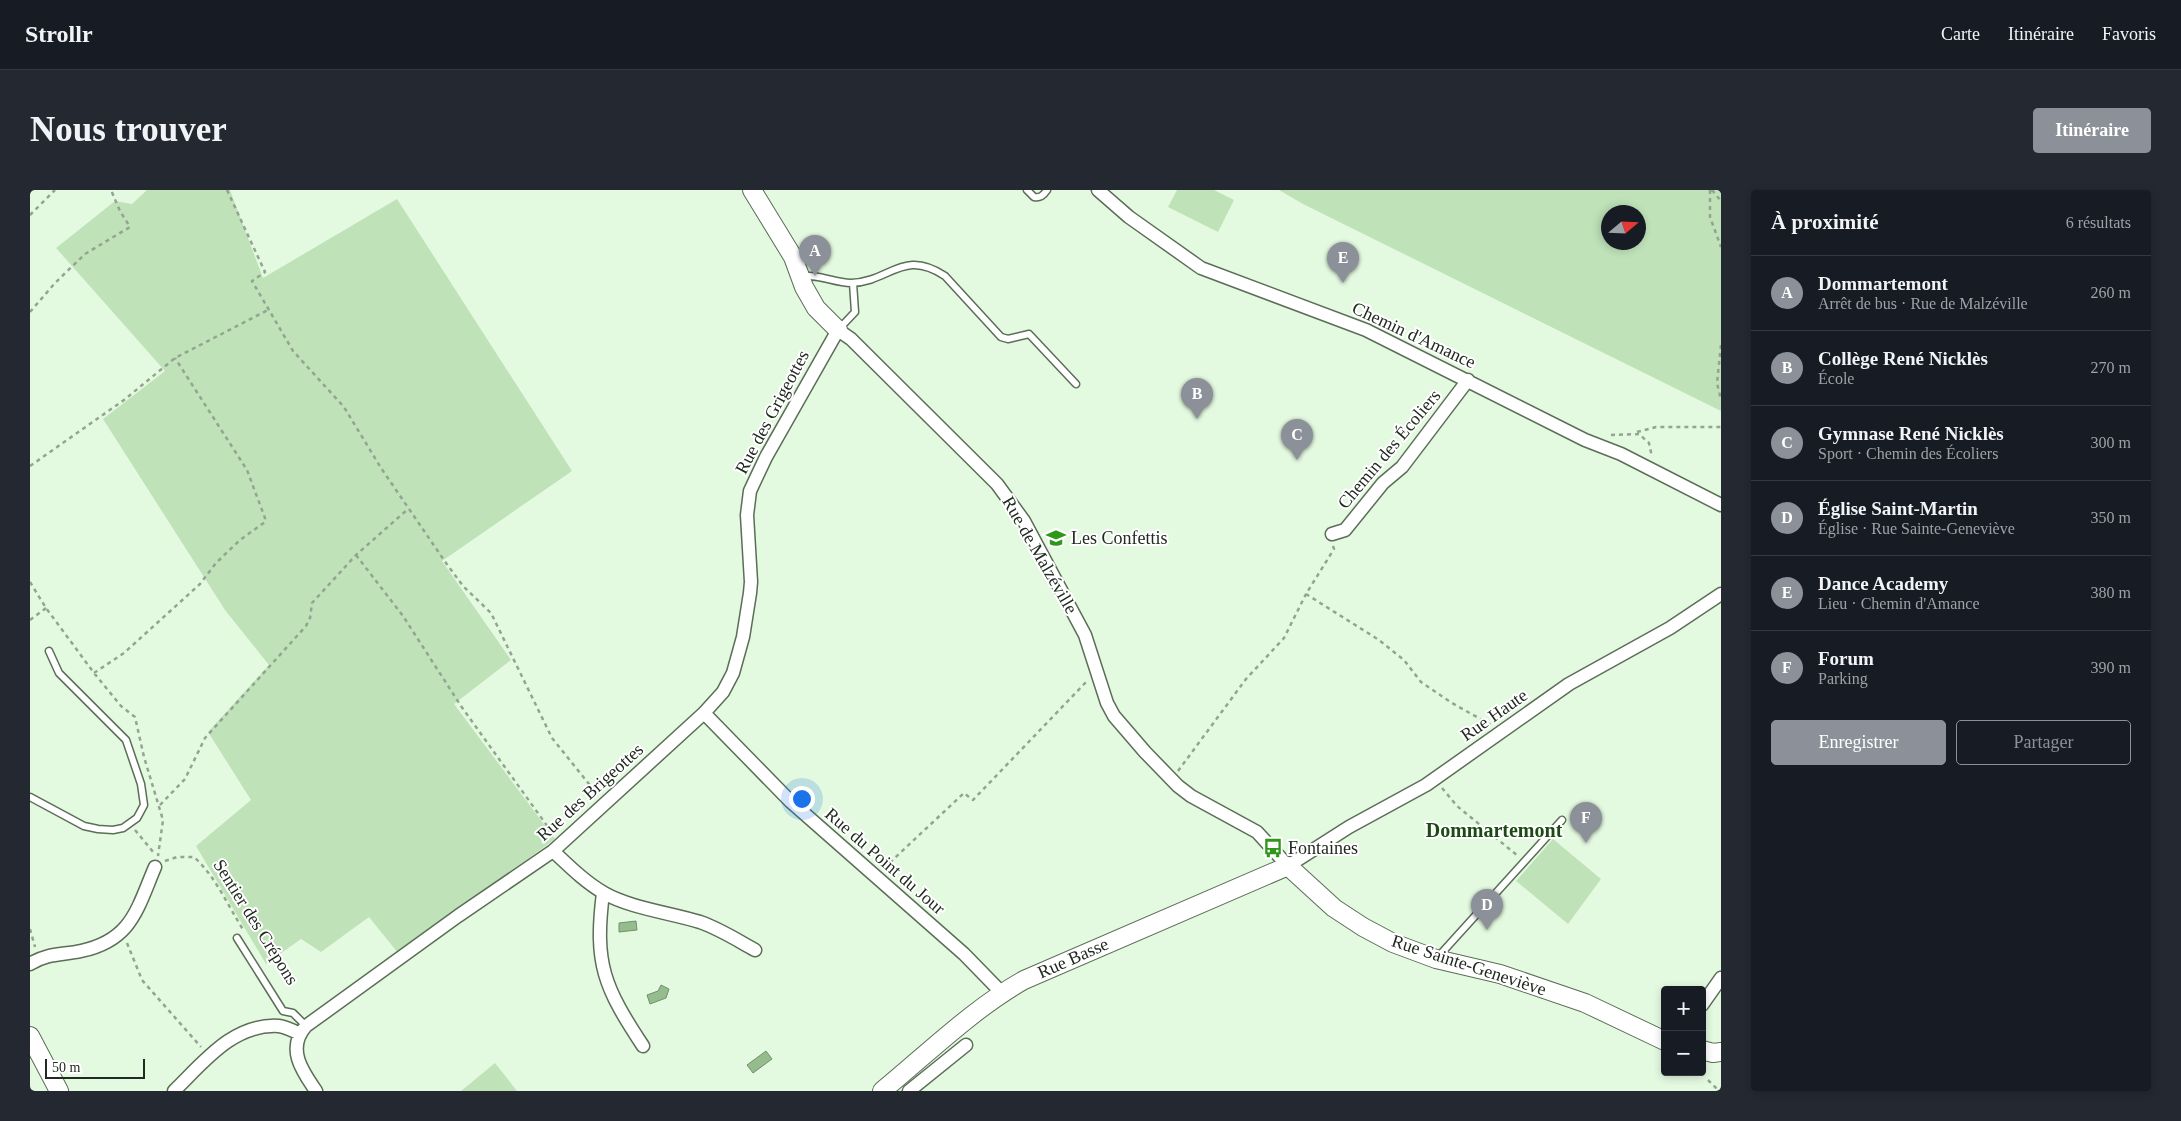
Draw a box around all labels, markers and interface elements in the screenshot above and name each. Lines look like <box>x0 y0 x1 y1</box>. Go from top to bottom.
text: Strollr <box>25 21 93 47</box>
text: Carte <box>1941 24 1980 44</box>
text: Itinéraire <box>2008 24 2074 44</box>
text: Favoris <box>2102 24 2156 44</box>
button: Itinéraire <box>2033 108 2151 153</box>
text: Nous trouver <box>30 110 227 149</box>
north arrow <box>1601 205 1646 250</box>
text: À proximité <box>1771 210 1879 234</box>
text: 6 résultats <box>2066 214 2131 231</box>
pin: A <box>799 235 831 276</box>
pin: E <box>1327 242 1359 283</box>
text: Dommartemont <box>1818 273 1948 294</box>
text: A <box>1781 284 1793 301</box>
text: 260 m <box>2091 284 2131 301</box>
text: Arrêt de bus · Rue de Malzéville <box>1818 295 2028 312</box>
street label: Chemin d'Amance <box>1349 298 1479 372</box>
street label: Rue des Grigeottes <box>731 347 813 477</box>
text: Collège René Nicklès <box>1818 348 1988 369</box>
text: B <box>1782 359 1792 376</box>
text: 270 m <box>2091 359 2131 376</box>
text: École <box>1818 370 1854 387</box>
pin: B <box>1181 378 1213 419</box>
street label: Chemin des Écoliers <box>1333 385 1445 512</box>
pin: C <box>1281 419 1313 460</box>
text: Gymnase René Nicklès <box>1818 423 2004 444</box>
text: C <box>1781 434 1793 451</box>
text: 300 m <box>2091 434 2131 451</box>
text: Sport · Chemin des Écoliers <box>1818 445 1998 462</box>
street label: Rue de Malzéville <box>998 493 1082 617</box>
text: Église Saint-Martin <box>1818 498 1978 519</box>
text: D <box>1781 509 1793 526</box>
text: 350 m <box>2091 509 2131 526</box>
text: Église · Rue Sainte-Geneviève <box>1818 520 2015 537</box>
school or university icon: Les Confettis <box>1045 527 1067 549</box>
place label: Les Confettis <box>1071 528 1168 548</box>
text: Dance Academy <box>1818 573 1948 594</box>
text: E <box>1782 584 1792 601</box>
text: 380 m <box>2091 584 2131 601</box>
text: Lieu · Chemin d'Amance <box>1818 595 1980 612</box>
text: Forum <box>1818 648 1874 669</box>
text: F <box>1782 659 1792 676</box>
text: 390 m <box>2091 659 2131 676</box>
text: Parking <box>1818 670 1868 687</box>
street label: Rue Haute <box>1457 685 1531 745</box>
button: Enregistrer <box>1771 720 1946 765</box>
button: Partager <box>1956 720 2131 765</box>
street label: Rue des Brigeottes <box>533 739 647 845</box>
your location <box>789 786 815 812</box>
pin: F <box>1570 802 1602 843</box>
street label: Rue du Point du Jour <box>821 804 949 918</box>
district label: Dommartemont <box>1426 819 1563 841</box>
bus stop icon: Fontaines <box>1262 837 1284 859</box>
place label: Fontaines <box>1288 838 1358 858</box>
street label: Sentier des Crépons <box>209 856 303 988</box>
pin: D <box>1471 889 1503 930</box>
street label: Rue Sainte-Geneviève <box>1389 931 1549 999</box>
street label: Rue Basse <box>1034 934 1112 982</box>
map controls <box>1661 986 1706 1076</box>
button: + <box>1661 986 1706 1031</box>
button: − <box>1661 1031 1706 1076</box>
scale bar <box>45 1056 145 1079</box>
text: 50 m <box>52 1060 80 1075</box>

